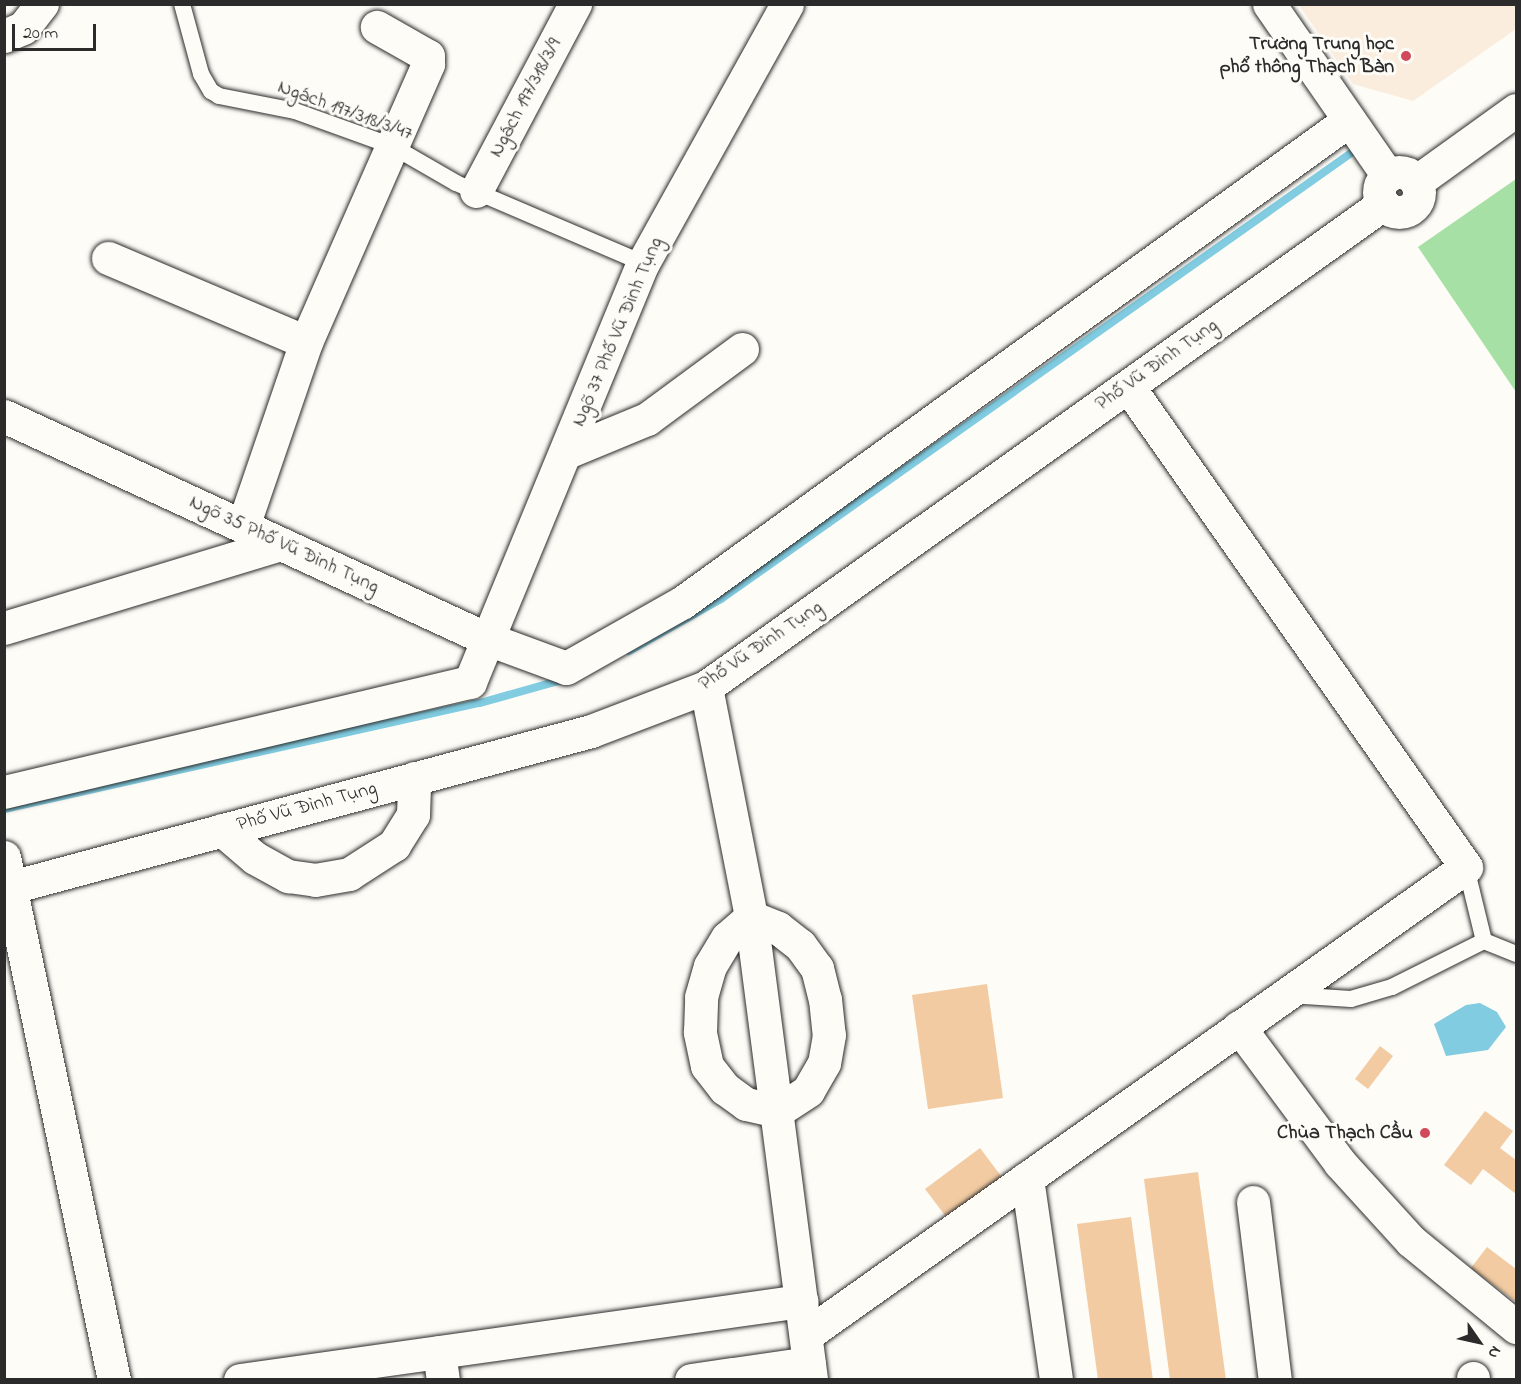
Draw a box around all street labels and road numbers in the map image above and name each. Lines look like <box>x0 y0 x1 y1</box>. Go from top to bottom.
street label: Ngách 197/318/3/9 <box>485 34 567 162</box>
street label: Ngách 197/318/3/47 <box>274 75 416 147</box>
street label: Ngõ 37 Phố Vũ Đình Tụng <box>567 234 669 430</box>
street label: Phố Vũ Đình Tụng <box>1091 314 1223 416</box>
street label: Ngõ 35 Phố Vũ Đình Tụng <box>185 490 383 600</box>
street label: Phố Vũ Đình Tụng <box>695 596 827 696</box>
street label: Phố Vũ Đình Tụng <box>234 777 380 837</box>

